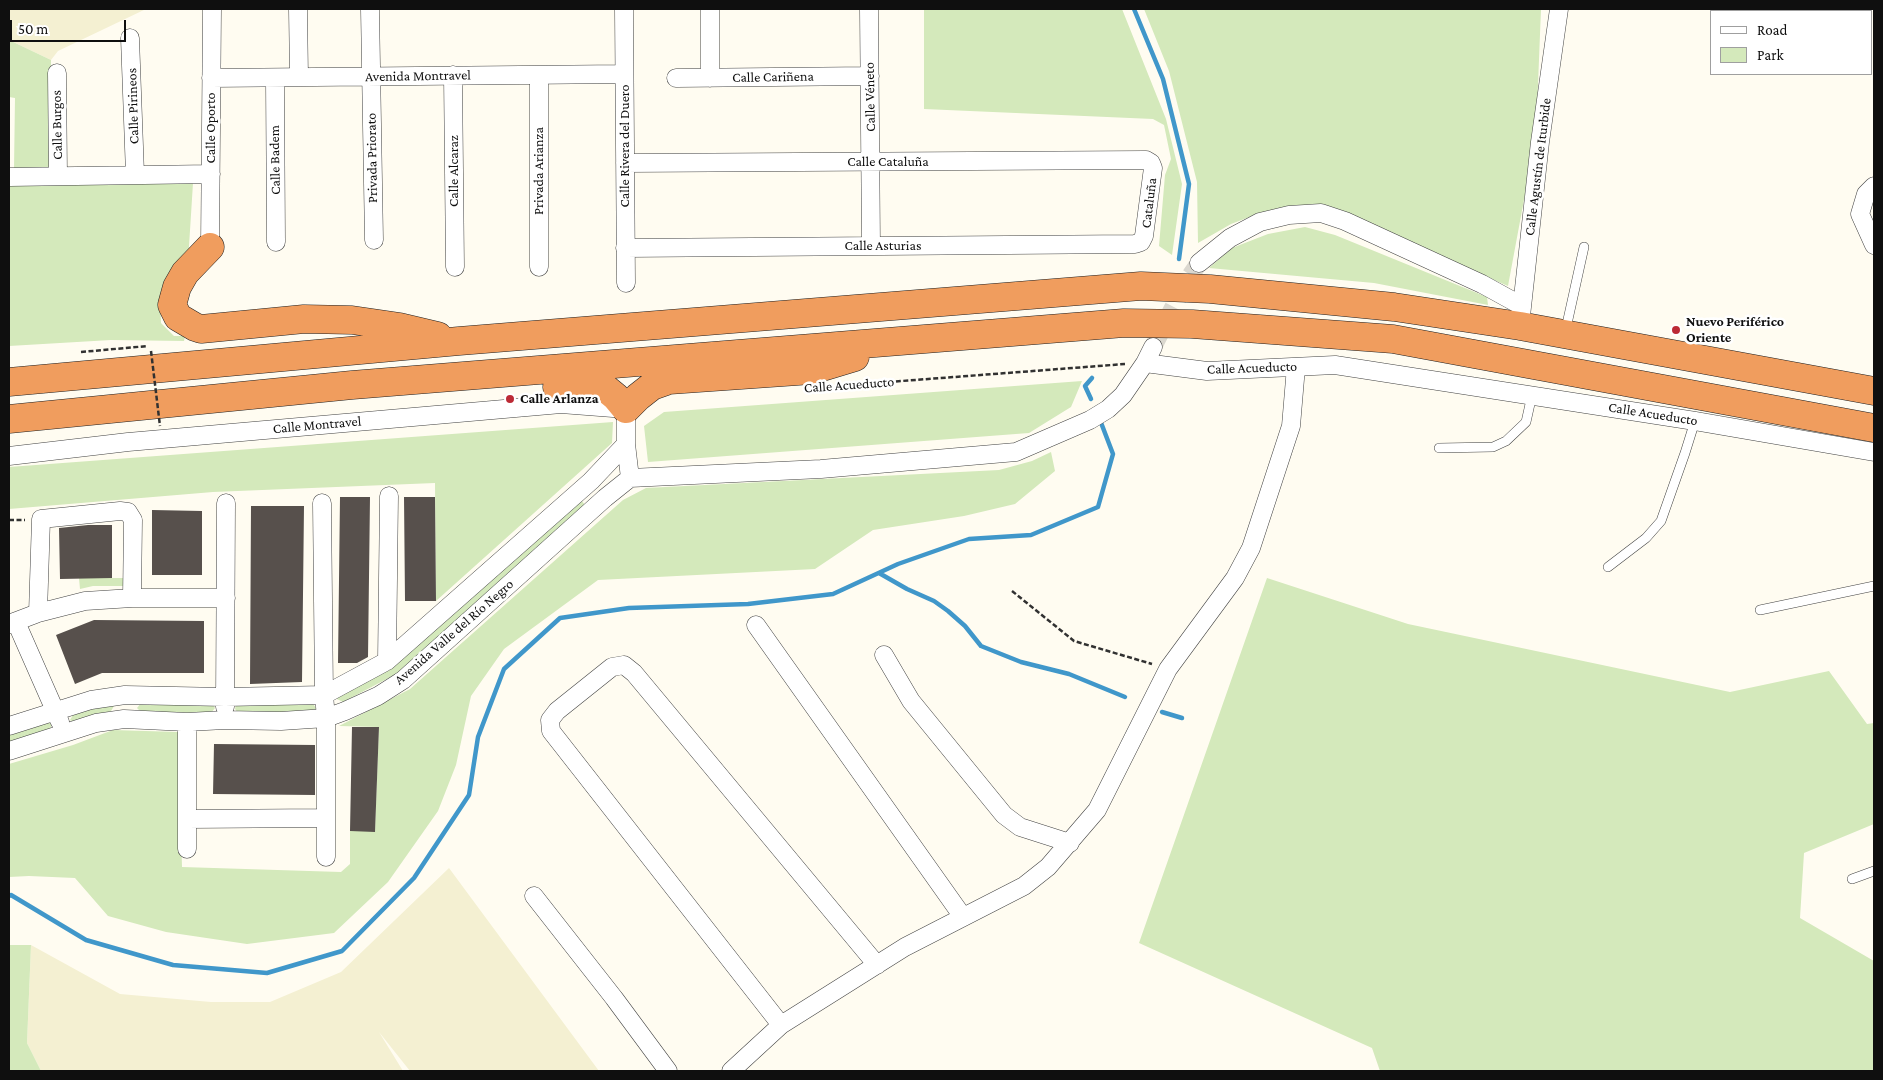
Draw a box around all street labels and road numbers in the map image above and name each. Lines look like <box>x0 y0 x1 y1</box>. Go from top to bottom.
street label: Calle Véneto <box>861 62 879 132</box>
street label: Avenida Montravel <box>365 67 471 85</box>
street label: Calle Pirineos <box>123 68 143 144</box>
street label: Calle Cariñena <box>732 68 814 86</box>
street label: Calle Rivera del Duero <box>617 85 633 207</box>
street label: Calle Burgos <box>48 90 66 160</box>
street label: Calle Oporto <box>203 93 219 163</box>
street label: Calle Agustín de Iturbide <box>1521 97 1555 237</box>
street label: Privada Priorato <box>363 113 381 203</box>
street label: Calle Badem <box>266 125 284 195</box>
street label: Privada Arianza <box>531 127 547 215</box>
street label: Calle Alcaraz <box>446 135 462 207</box>
street label: Calle Cataluña <box>847 154 929 170</box>
street label: Cataluña <box>1138 177 1160 229</box>
street label: Calle Asturias <box>845 238 921 254</box>
street label: Calle Acueducto <box>1207 358 1297 378</box>
street label: Calle Acueducto <box>803 373 895 397</box>
street label: Calle Acueducto <box>1607 399 1699 429</box>
street label: Calle Montravel <box>272 413 362 437</box>
street label: Avenida Valle del Río Negro <box>391 576 517 688</box>

